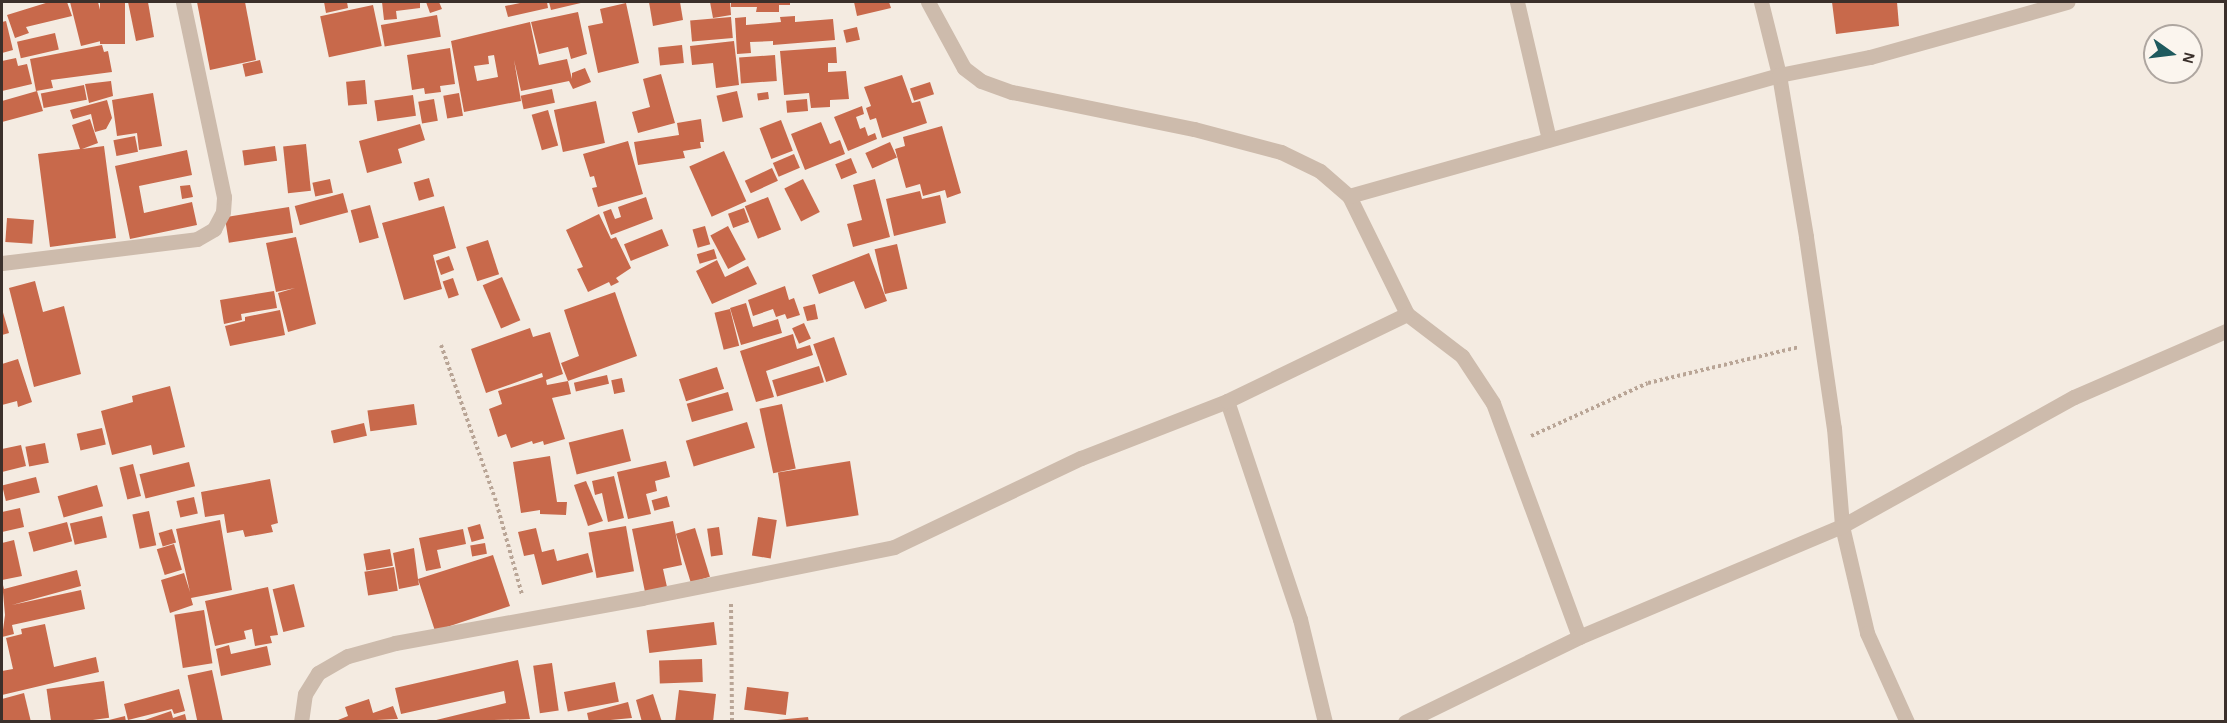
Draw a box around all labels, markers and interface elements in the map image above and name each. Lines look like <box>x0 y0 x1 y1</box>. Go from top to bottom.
north arrow <box>2143 24 2203 84</box>
text: N <box>2179 51 2198 65</box>

